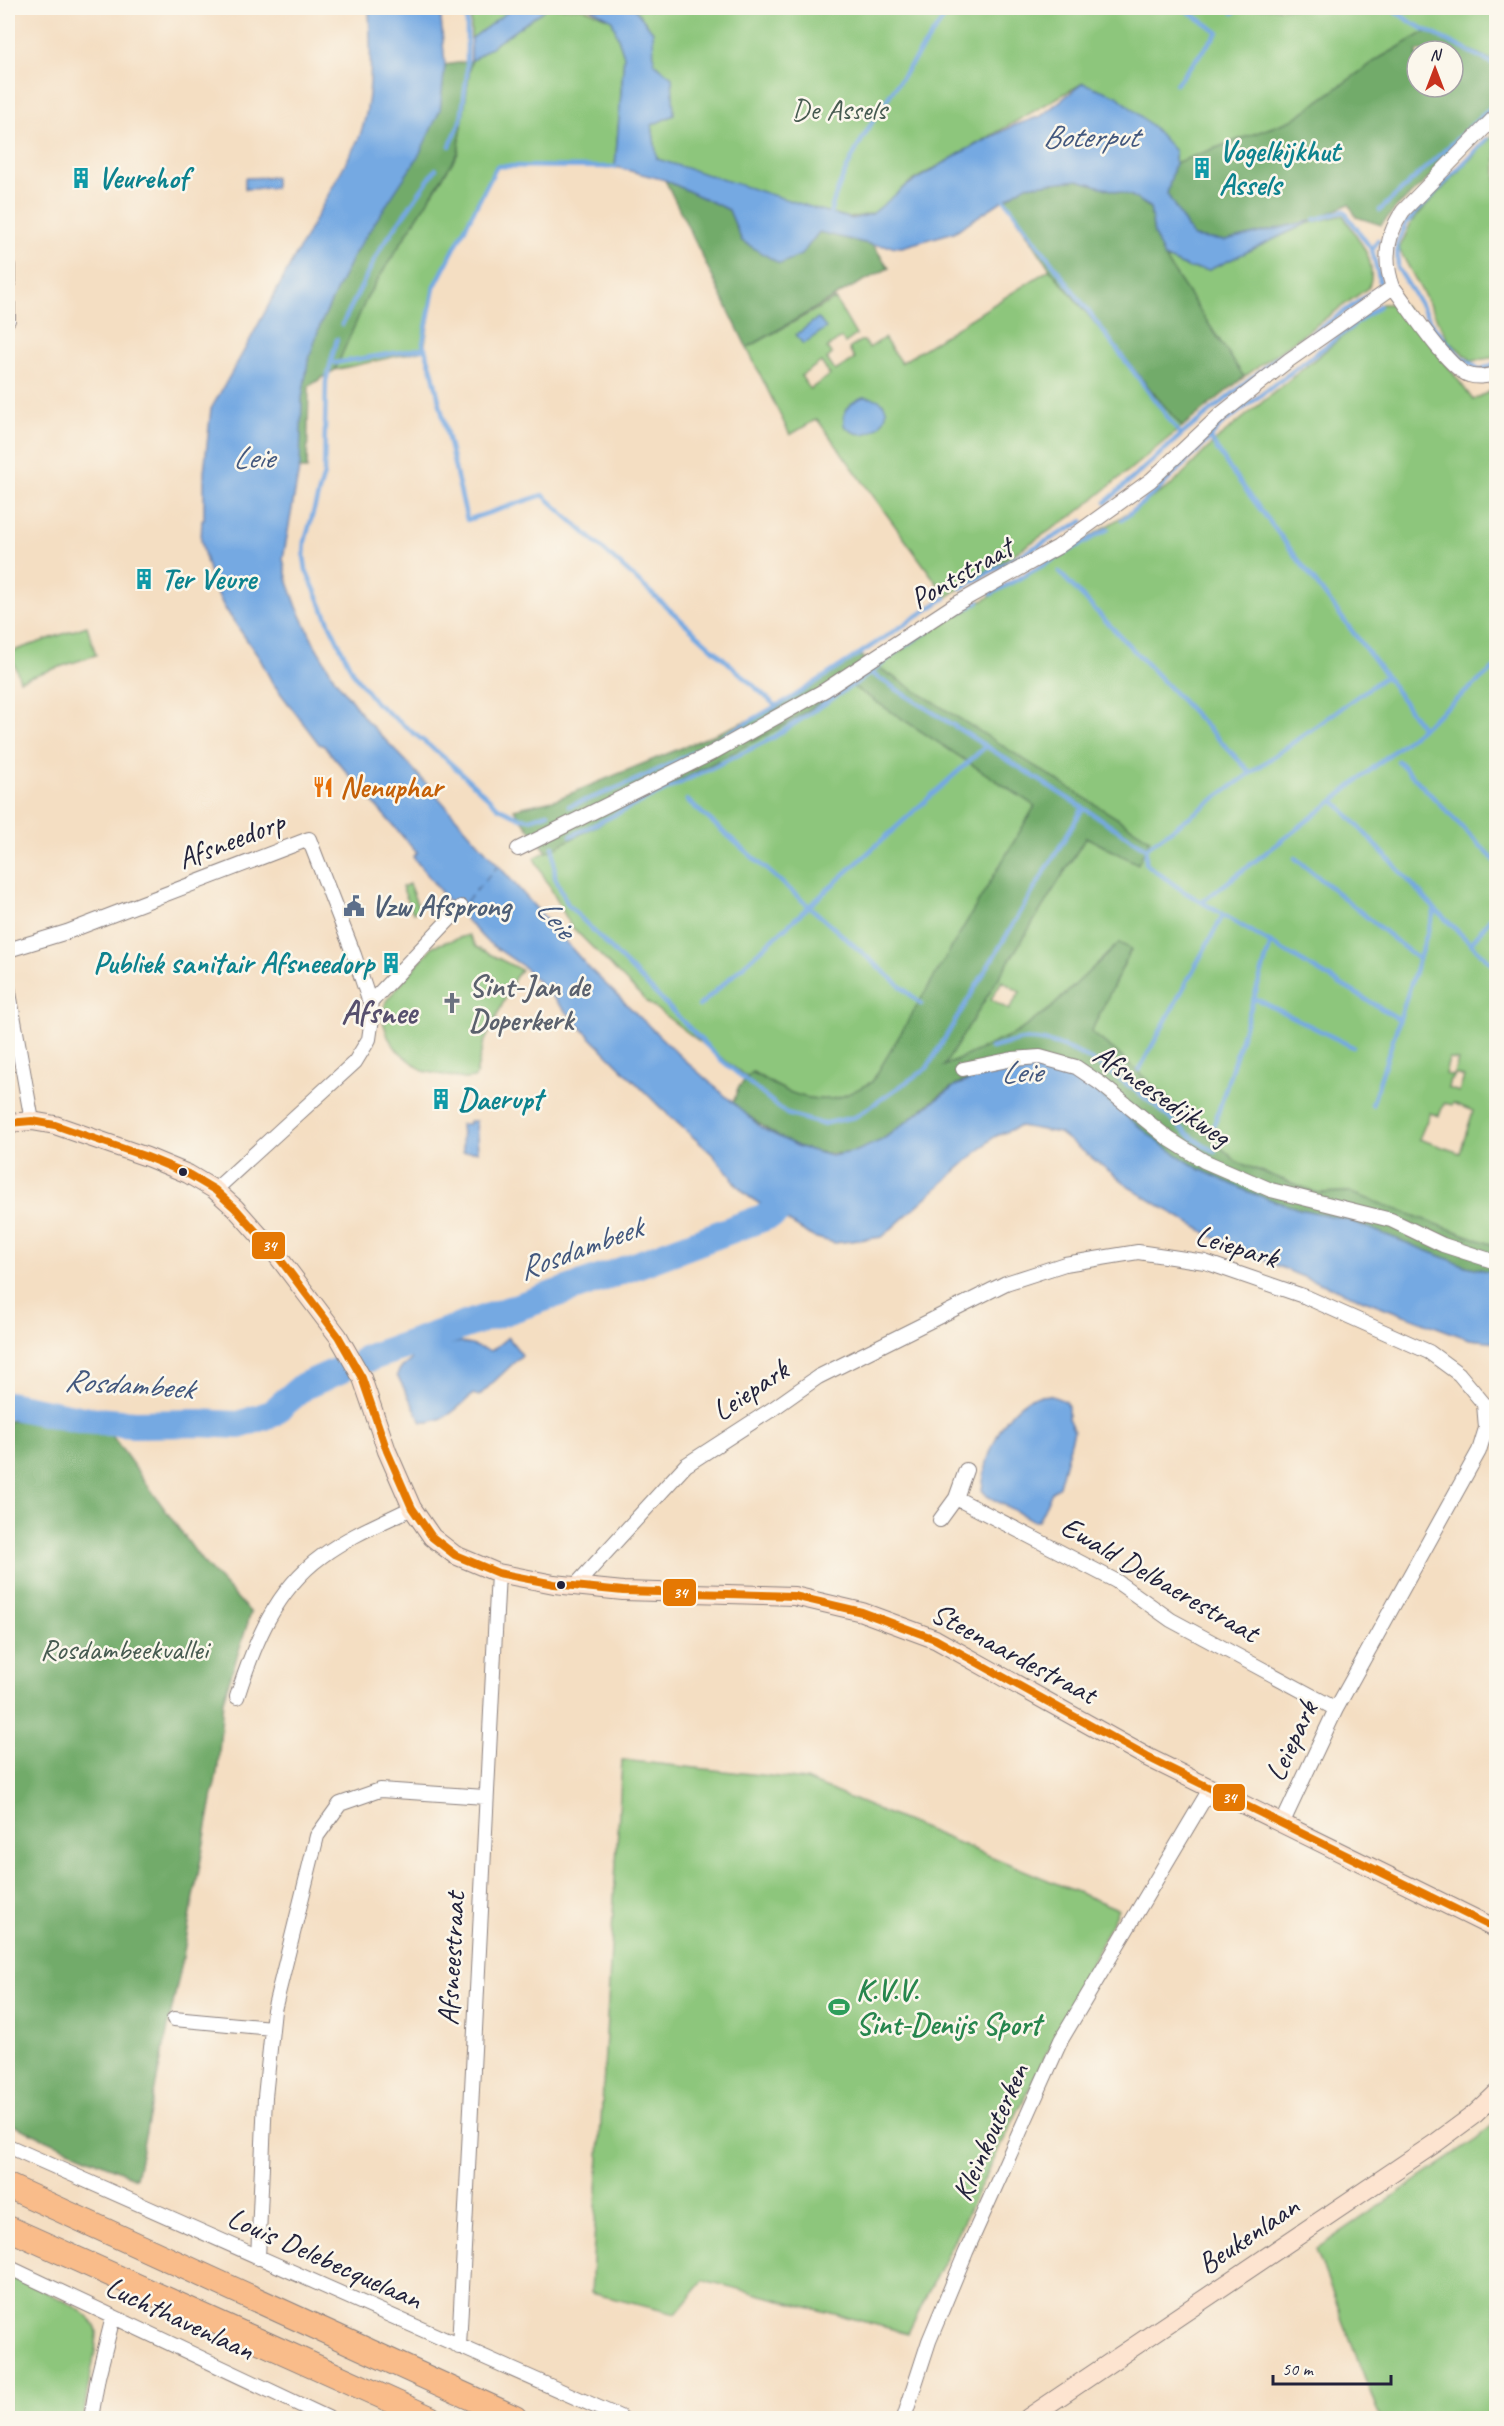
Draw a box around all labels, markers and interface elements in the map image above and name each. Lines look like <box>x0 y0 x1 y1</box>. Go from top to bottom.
north arrow <box>1405 39 1465 99</box>
text: N <box>1430 45 1443 65</box>
park label: De Assels <box>792 90 889 128</box>
water label: Boterput <box>1043 116 1144 157</box>
place label: Vogelkijkhut Assels <box>1219 132 1343 204</box>
building icon: Vogelkijkhut Assels <box>1190 156 1214 180</box>
place label: Veurehof <box>98 159 194 197</box>
building icon: Veurehof <box>69 166 93 190</box>
water label: Leie <box>233 437 278 478</box>
street label: Pontstraat <box>903 526 1023 618</box>
place label: Ter Veure <box>161 560 259 598</box>
building icon: Ter Veure <box>132 567 156 591</box>
place label: Nenuphar <box>340 768 446 806</box>
restaurant icon: Nenuphar <box>311 775 335 799</box>
street label: Afsneedorp <box>172 802 291 878</box>
place label: Vzw Afsprong <box>371 887 514 925</box>
water label: Leie <box>527 889 588 950</box>
public building icon: Vzw Afsprong <box>342 894 366 918</box>
place label: Publiek sanitair Afsneedorp <box>93 944 377 982</box>
building icon: Publiek sanitair Afsneedorp <box>379 951 403 975</box>
place label: Sint-Jan de Doperkerk <box>469 967 591 1039</box>
district label: Afsnee <box>341 991 420 1033</box>
church icon: Sint-Jan de Doperkerk <box>440 991 464 1015</box>
street label: Afsneesedijkweg <box>1086 1035 1240 1156</box>
water label: Leie <box>1000 1051 1046 1093</box>
place label: Daerupt <box>458 1080 547 1118</box>
building icon: Daerupt <box>429 1087 453 1111</box>
unlabelled marker <box>177 1166 189 1178</box>
water label: Rosdambeek <box>512 1205 653 1289</box>
street label: Leiepark <box>1191 1216 1285 1277</box>
line badge: 34 <box>251 1231 286 1260</box>
text: 34 <box>262 1236 278 1256</box>
street label: Leiepark <box>705 1350 797 1429</box>
water label: Rosdambeek <box>63 1359 200 1409</box>
street label: Ewald Delbaerestraat <box>1054 1507 1268 1653</box>
line badge: 34 <box>662 1578 697 1607</box>
unlabelled marker <box>555 1579 567 1591</box>
text: 34 <box>673 1583 689 1603</box>
street label: Steenaardestraat <box>925 1593 1106 1714</box>
park label: Rosdambeekvallei <box>40 1630 211 1668</box>
street label: Leiepark <box>1256 1693 1327 1787</box>
line badge: 34 <box>1212 1783 1246 1812</box>
text: 34 <box>1222 1788 1238 1808</box>
street label: Afsneestraat <box>429 1888 474 2027</box>
place label: K.V.V. Sint-Denijs Sport <box>856 1971 1045 2043</box>
sports icon: K.V.V. Sint-Denijs Sport <box>827 1995 851 2019</box>
street label: Kleinkouterken <box>943 2056 1038 2207</box>
street label: Beukenlaan <box>1190 2186 1307 2283</box>
street label: Louis Delebecquelaan <box>222 2198 430 2318</box>
street label: Luchthavenlaan <box>100 2267 261 2369</box>
scale bar <box>1273 2348 1392 2386</box>
text: 50 m <box>1282 2358 1315 2380</box>

